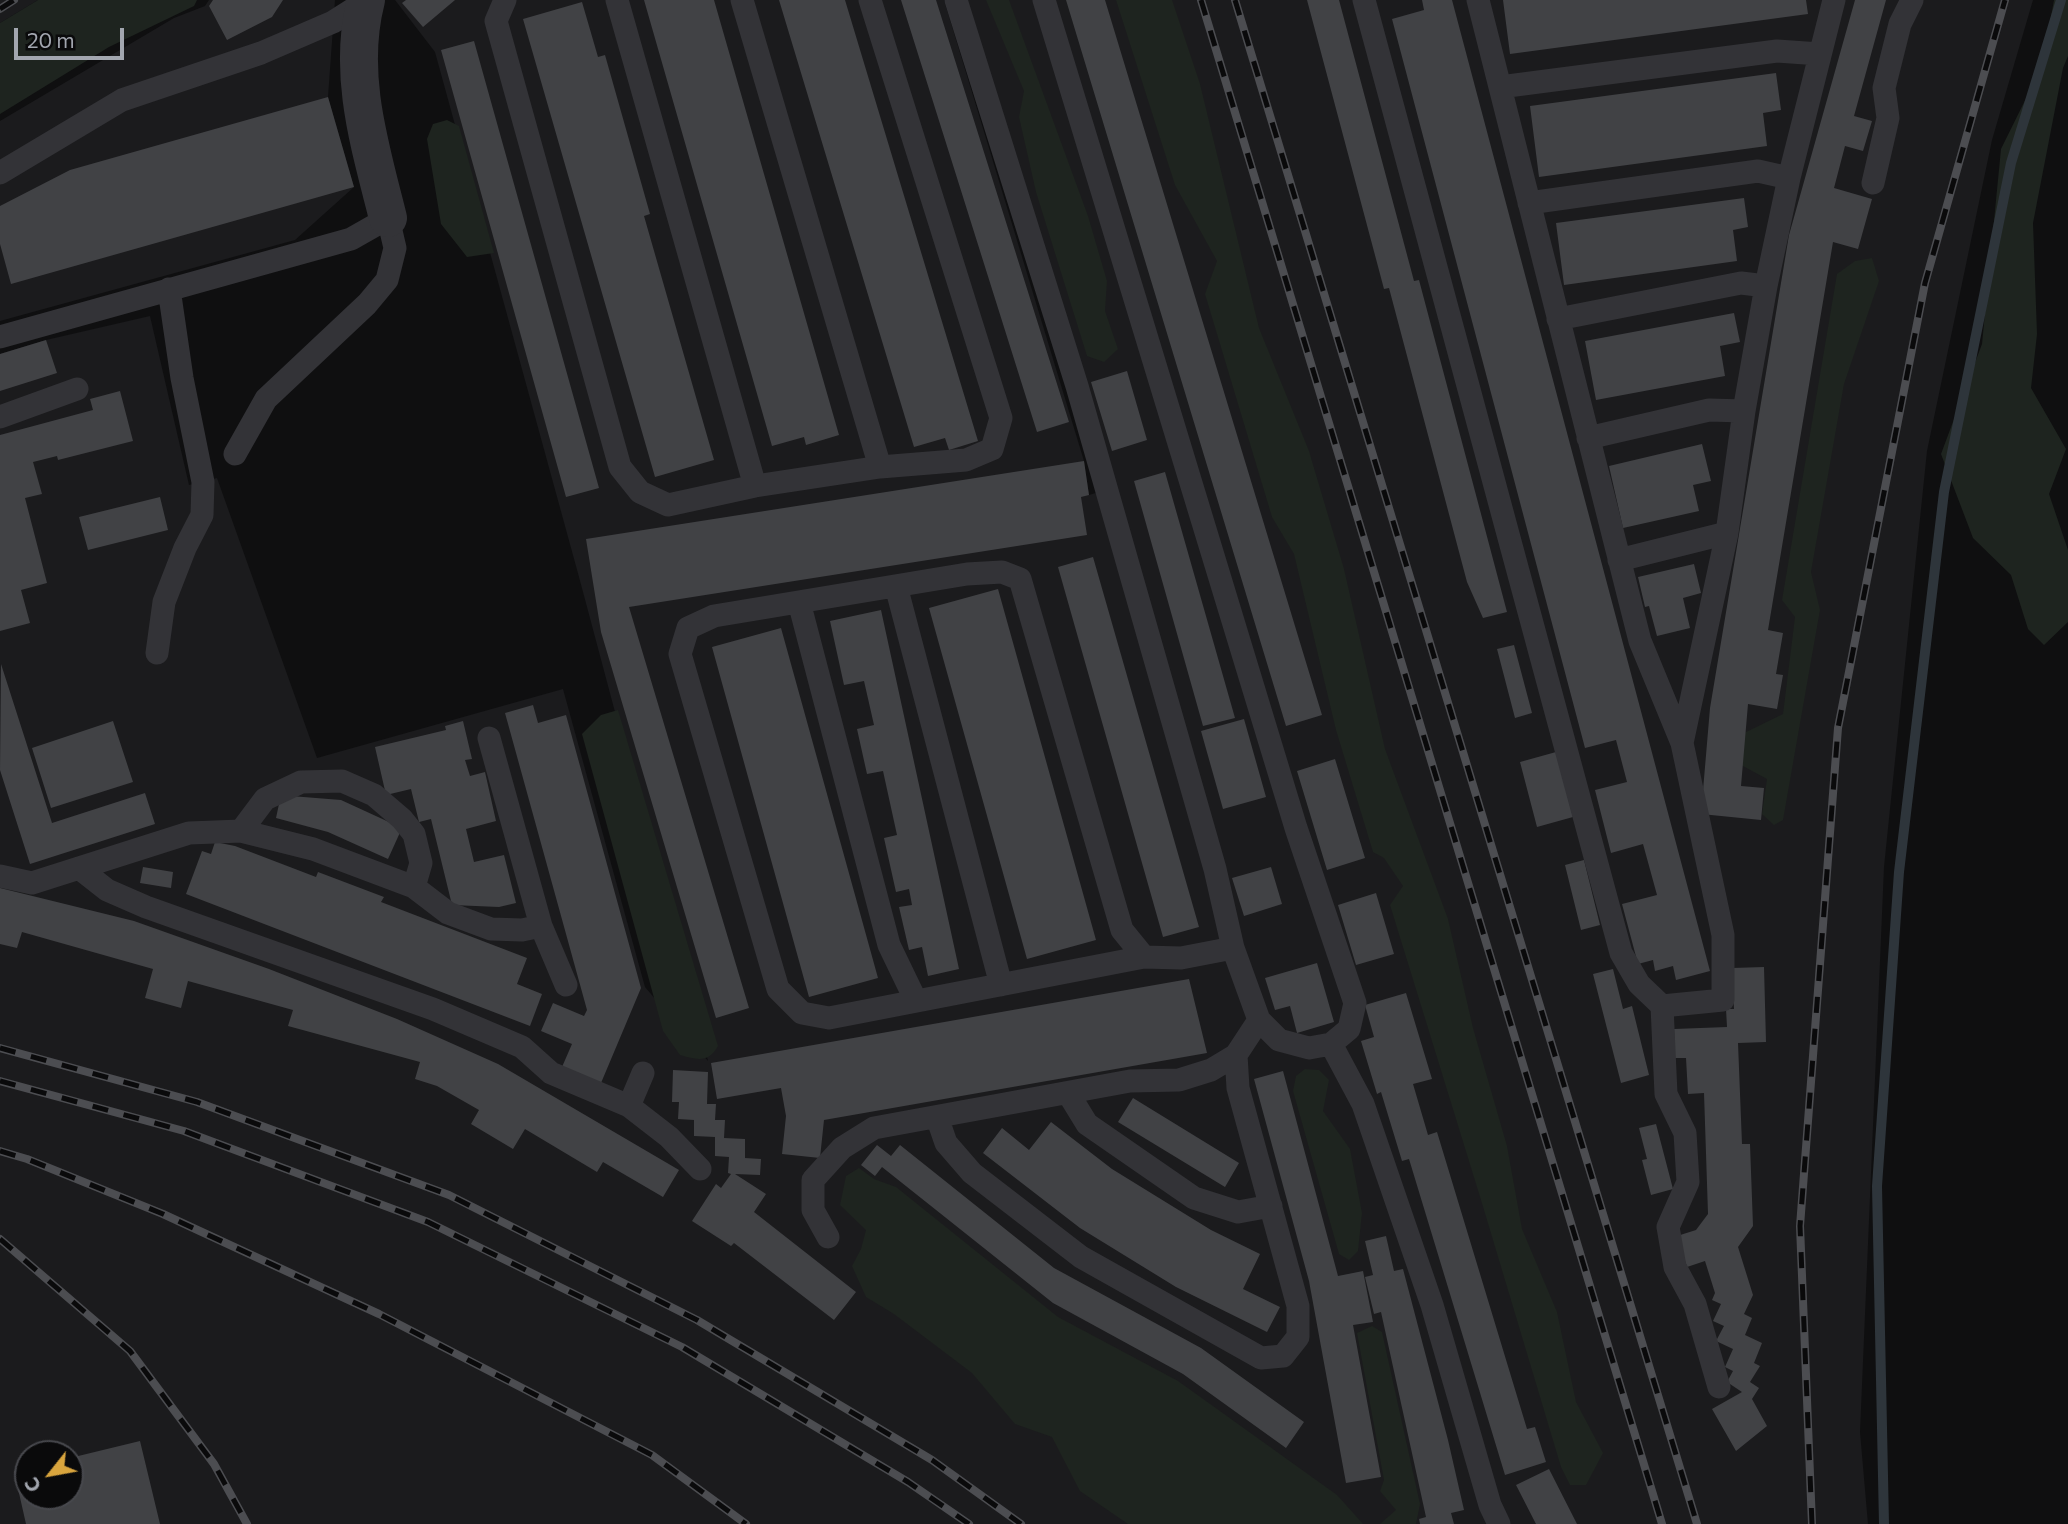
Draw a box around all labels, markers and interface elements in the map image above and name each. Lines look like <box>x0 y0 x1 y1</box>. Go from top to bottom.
scale bar <box>18 14 128 58</box>
text: 20 m <box>27 27 75 52</box>
north arrow <box>14 1440 84 1510</box>
text: С <box>19 1474 45 1497</box>

